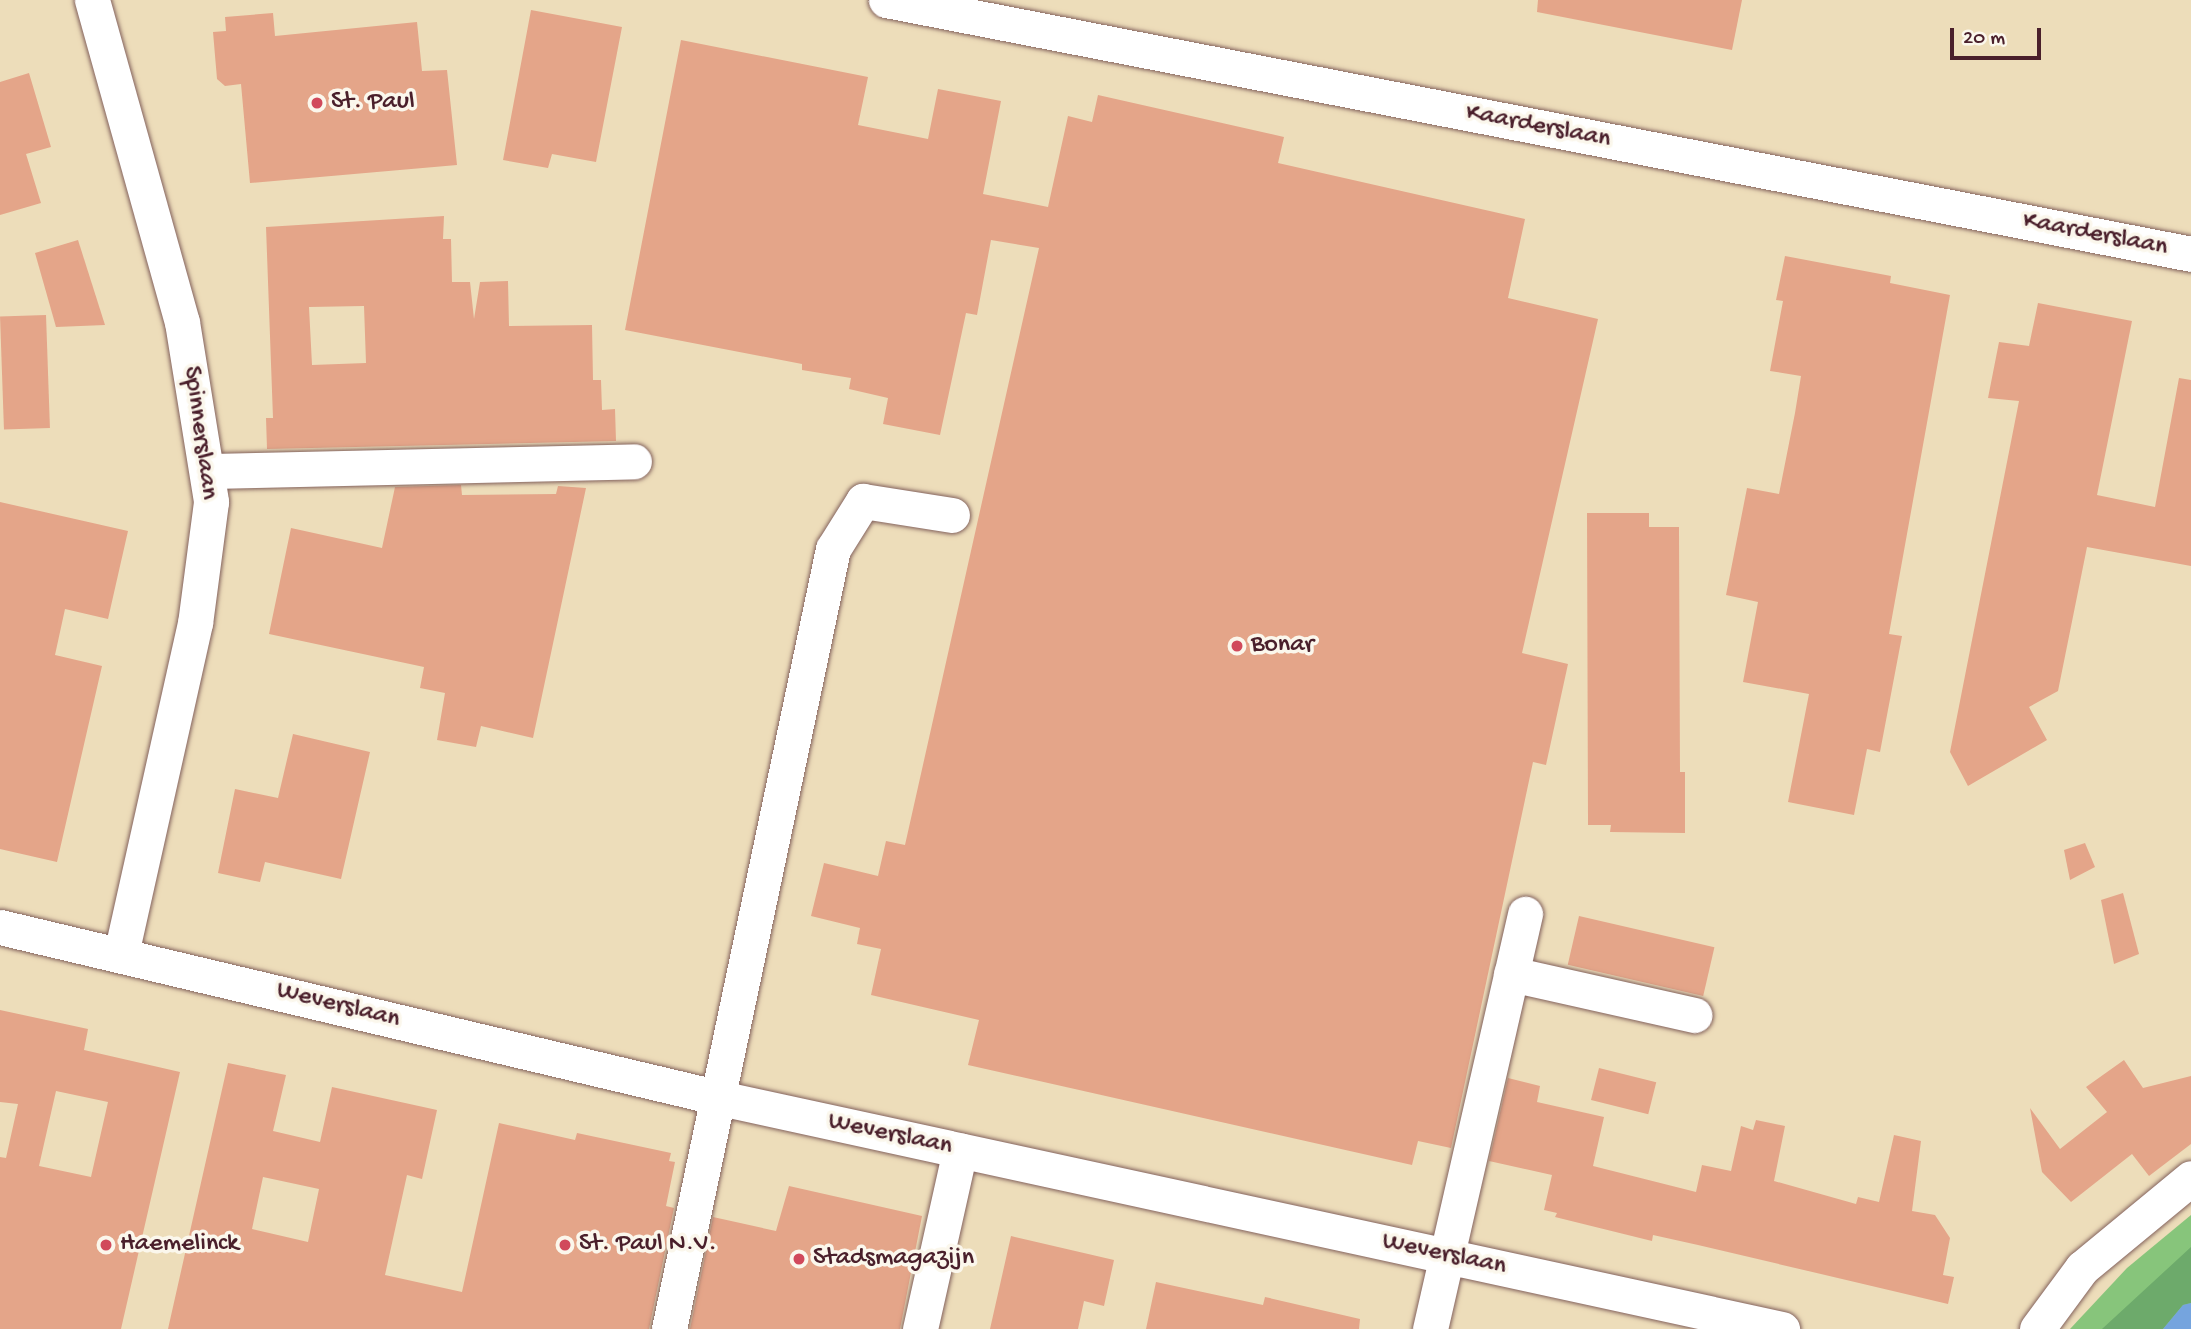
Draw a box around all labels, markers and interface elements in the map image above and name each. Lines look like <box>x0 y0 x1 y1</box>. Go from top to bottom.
scale bar <box>1953 14 2044 58</box>
text: 20 m <box>1963 27 2005 52</box>
place label: St. Paul <box>331 87 415 119</box>
marker: St. Paul <box>309 95 325 111</box>
street label: Kaarderslaan <box>1463 98 1613 156</box>
street label: Kaarderslaan <box>2020 206 2170 264</box>
street label: Spinnerslaan <box>174 364 224 502</box>
place label: Bonar <box>1251 630 1314 662</box>
marker: Bonar <box>1229 638 1245 654</box>
street label: Weverslaan <box>273 976 403 1036</box>
street label: Weverslaan <box>825 1107 955 1163</box>
street label: Weverslaan <box>1379 1227 1509 1283</box>
place label: Haemelinck <box>120 1229 239 1261</box>
place label: St. Paul N.V. <box>579 1229 717 1261</box>
marker: Haemelinck <box>98 1237 114 1253</box>
marker: St. Paul N.V. <box>557 1237 573 1253</box>
place label: Stadsmagazijn <box>813 1243 974 1275</box>
marker: Stadsmagazijn <box>791 1251 807 1267</box>

